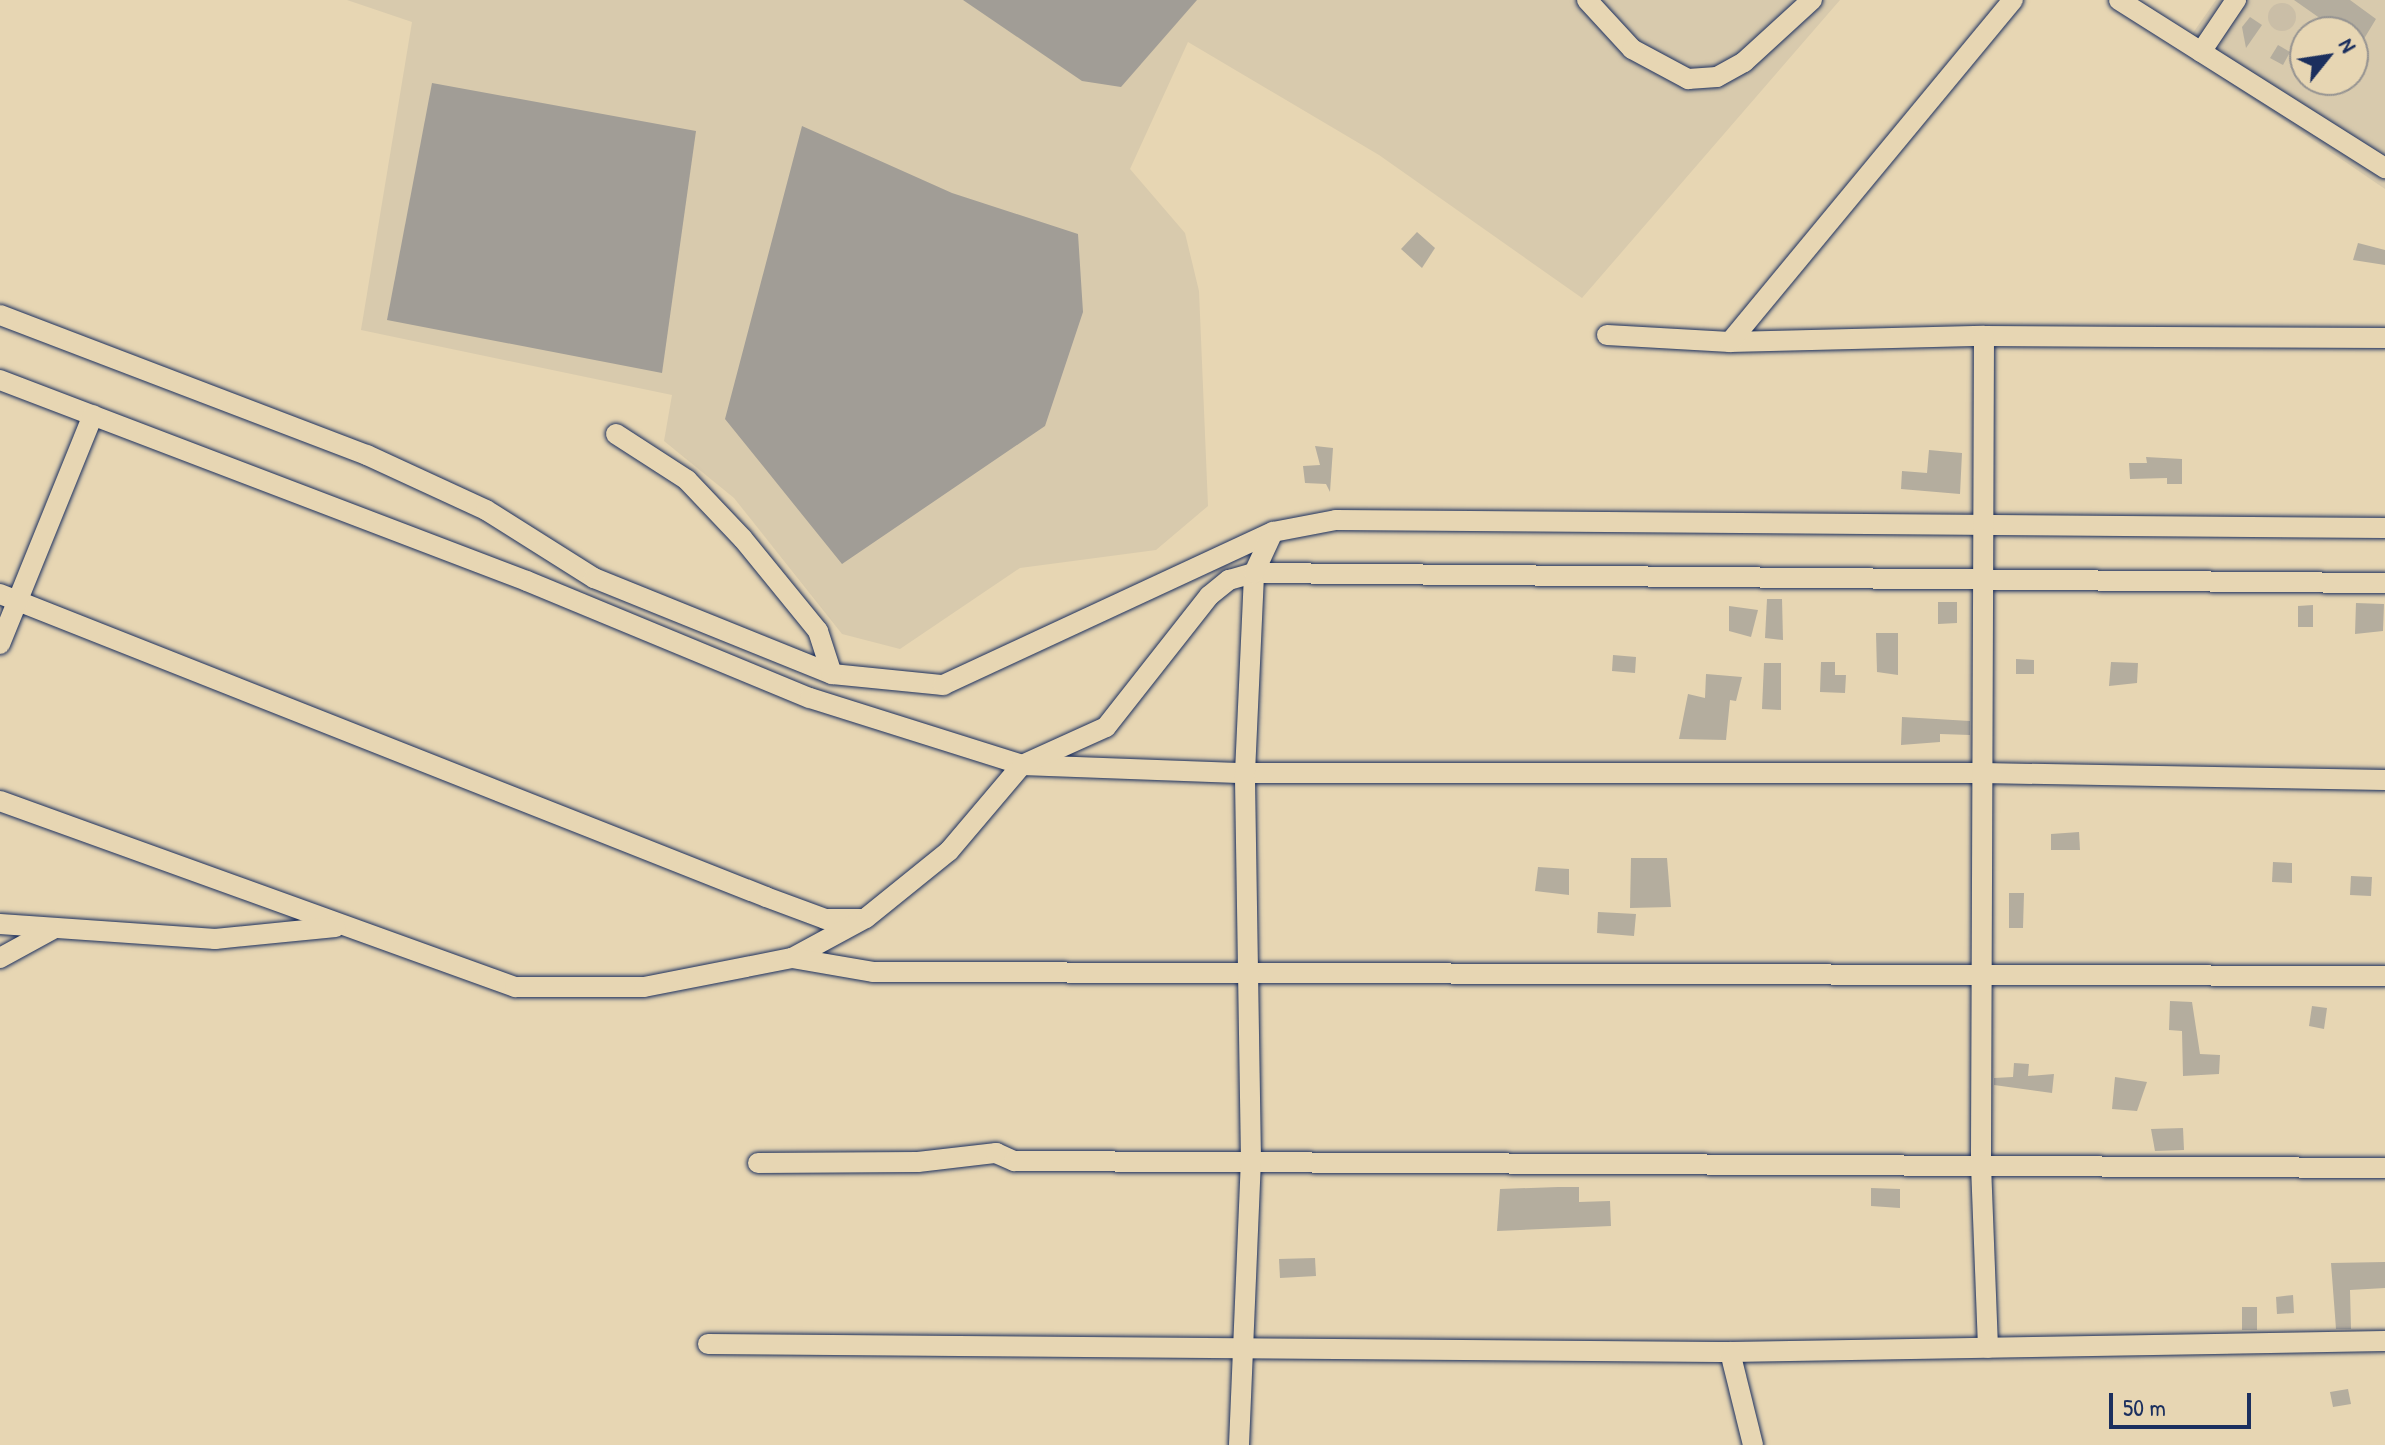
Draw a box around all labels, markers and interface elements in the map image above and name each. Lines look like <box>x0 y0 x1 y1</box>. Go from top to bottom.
north arrow <box>2289 16 2369 96</box>
text: N <box>2332 32 2364 58</box>
scale bar <box>2113 1377 2255 1427</box>
text: 50 m <box>2123 1391 2166 1423</box>

